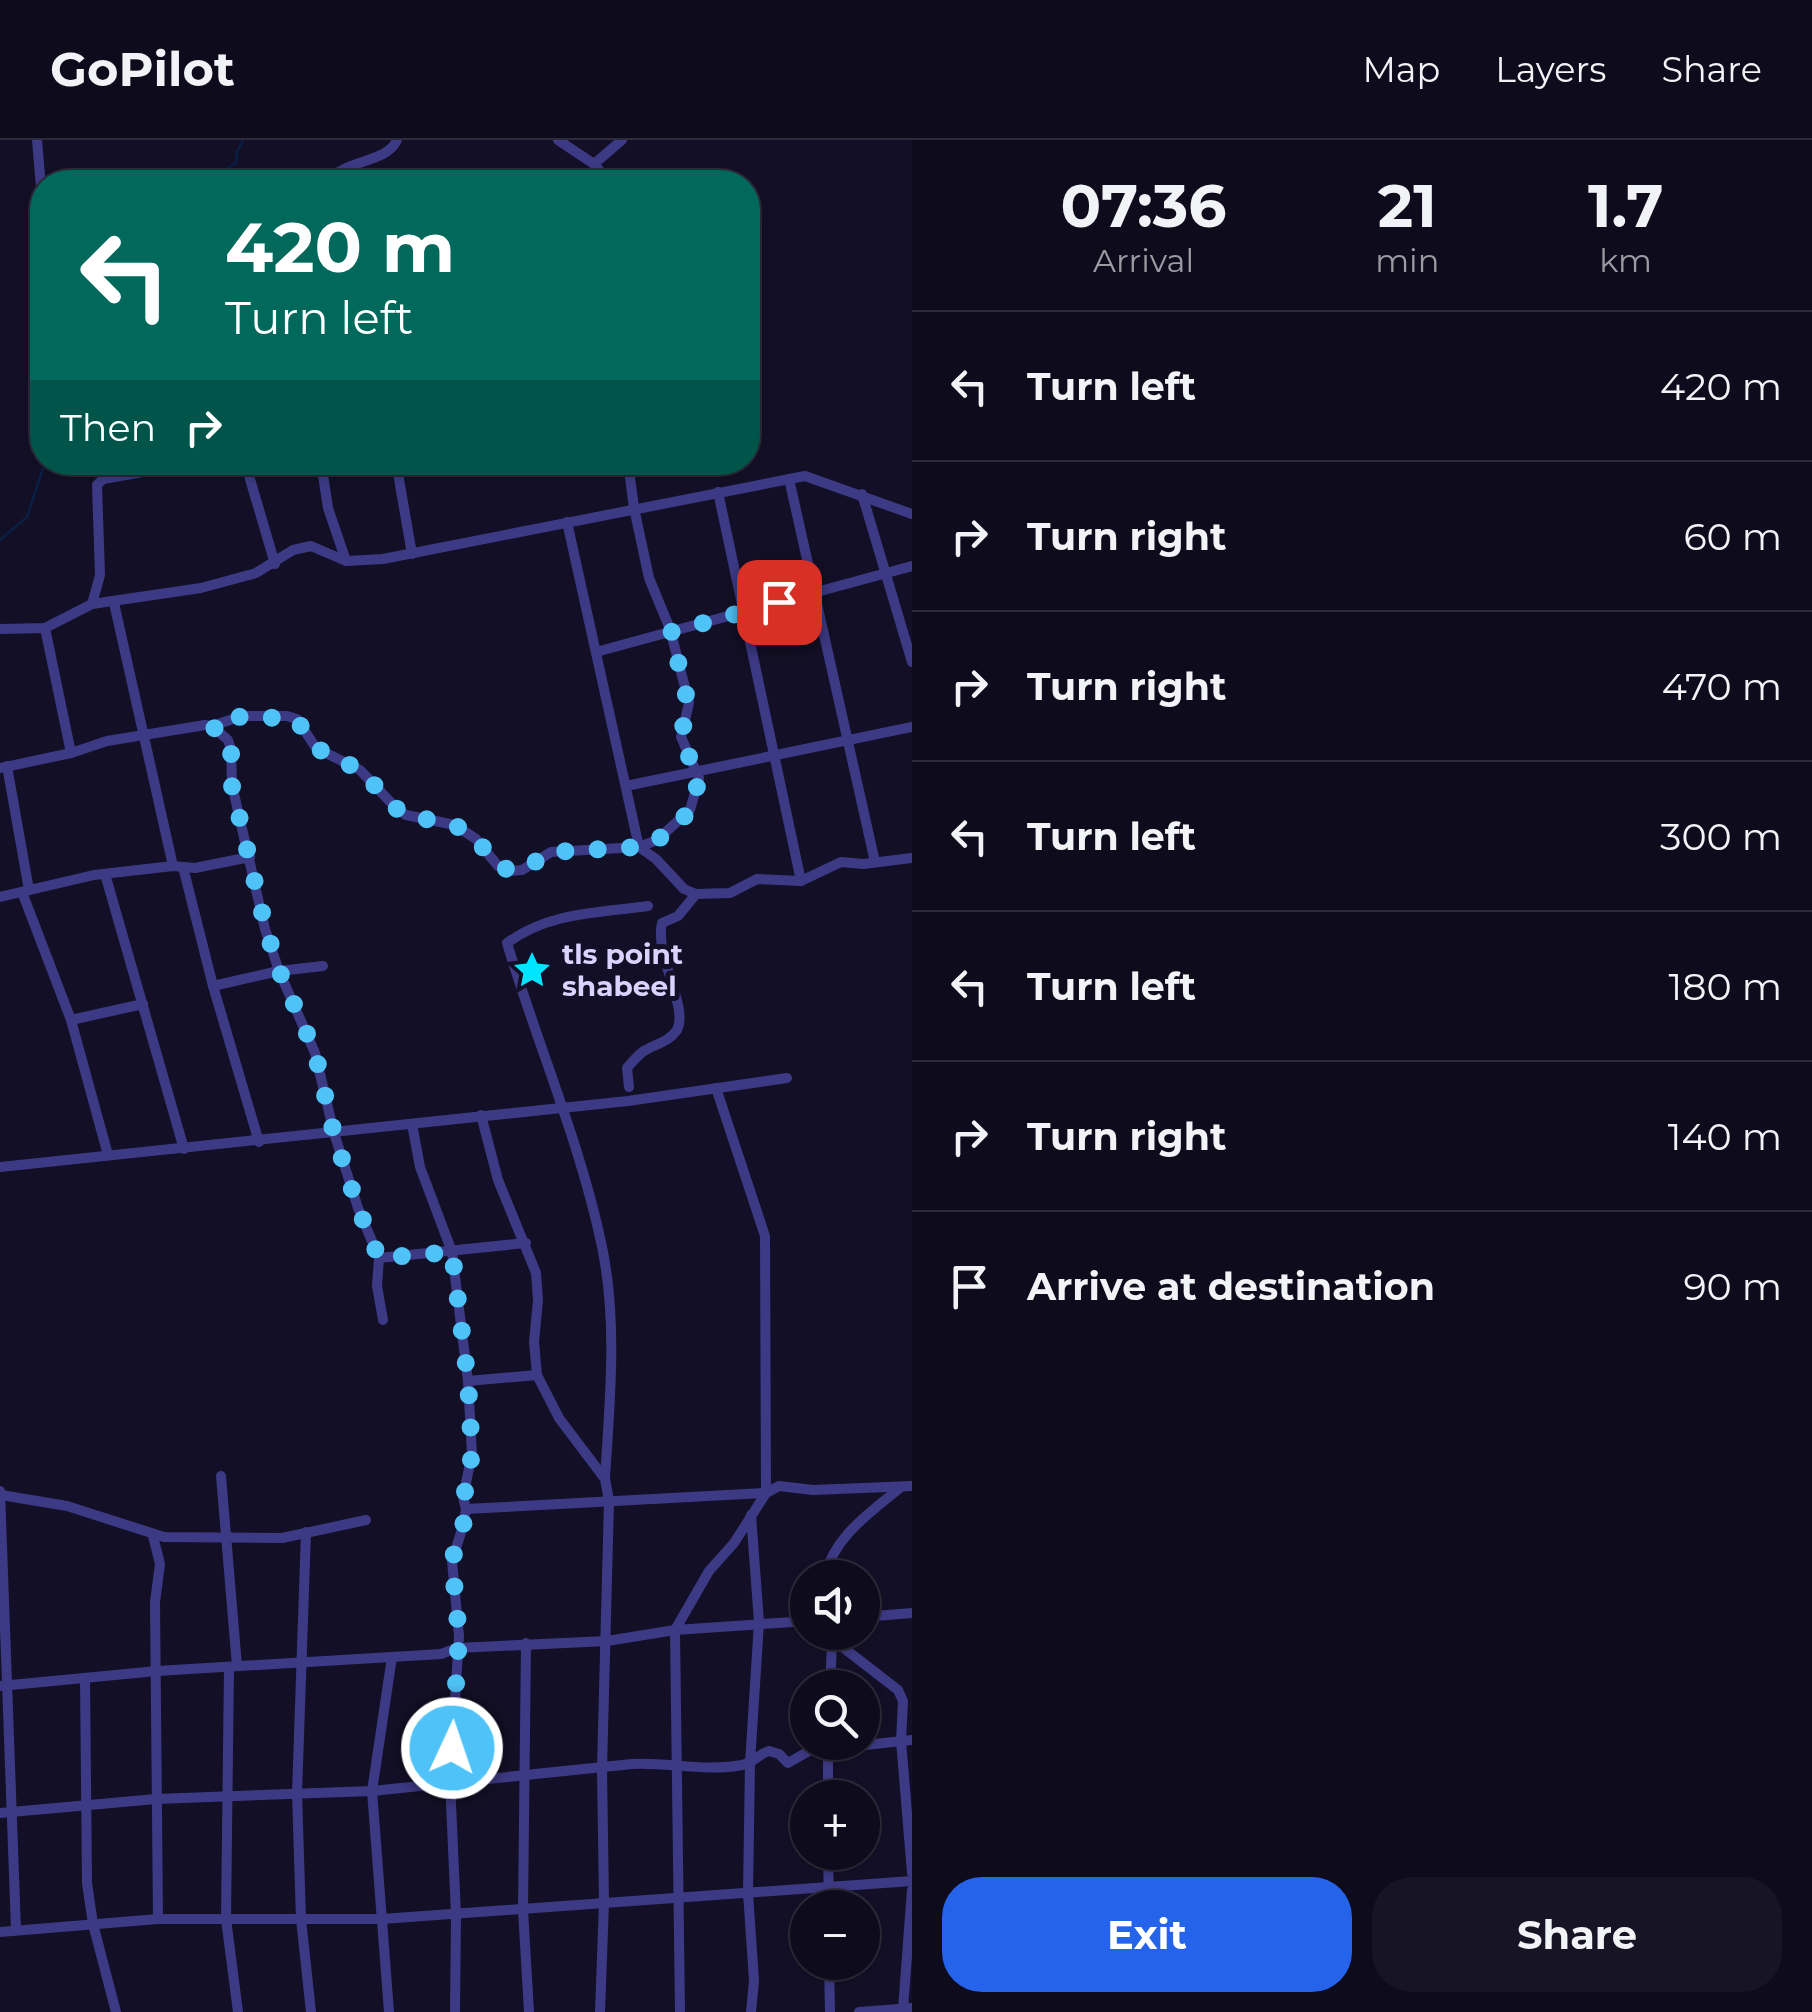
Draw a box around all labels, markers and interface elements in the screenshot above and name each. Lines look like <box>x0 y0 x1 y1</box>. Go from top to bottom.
text: GoPilot <box>50 40 235 98</box>
text: Map <box>1362 48 1440 91</box>
text: Layers <box>1495 48 1606 91</box>
text: Share <box>1661 48 1762 91</box>
text: 07:36 <box>1061 169 1227 242</box>
text: 21 <box>1378 169 1437 242</box>
text: 1.7 <box>1588 169 1663 242</box>
text: 420 m <box>225 204 455 290</box>
icon: left <box>60 210 190 340</box>
text: Arrival <box>1093 241 1194 280</box>
text: min <box>1375 241 1439 280</box>
text: km <box>1599 241 1652 280</box>
text: Turn left <box>225 290 413 345</box>
icon: left <box>942 359 997 414</box>
text: Turn left <box>1027 363 1196 410</box>
text: 420 m <box>1660 363 1782 410</box>
icon: right <box>176 400 231 455</box>
text: Then <box>60 404 156 451</box>
icon: right <box>942 509 997 564</box>
text: Turn right <box>1027 513 1226 560</box>
text: 60 m <box>1683 513 1782 560</box>
pin <box>737 560 822 645</box>
icon: arrive <box>752 575 807 630</box>
icon: right <box>942 659 997 714</box>
text: Turn right <box>1027 663 1226 710</box>
text: 470 m <box>1662 663 1782 710</box>
icon: left <box>942 809 997 864</box>
text: Turn left <box>1027 813 1196 860</box>
text: 300 m <box>1660 813 1782 860</box>
place label: tls point shabeel <box>562 937 683 1003</box>
place icon: tls point shabeel <box>511 949 553 991</box>
icon: left <box>942 959 997 1014</box>
text: Turn left <box>1027 963 1196 1010</box>
text: 180 m <box>1669 963 1782 1010</box>
icon: right <box>942 1109 997 1164</box>
text: Turn right <box>1027 1113 1226 1160</box>
text: 140 m <box>1668 1113 1782 1160</box>
icon: arrive <box>942 1259 997 1314</box>
text: Arrive at destination <box>1027 1263 1435 1310</box>
text: 90 m <box>1683 1263 1782 1310</box>
map controls <box>790 1560 880 1980</box>
button: sound <box>790 1560 880 1650</box>
button: search <box>790 1670 880 1760</box>
position arrow <box>400 1696 504 1800</box>
button: + <box>790 1780 880 1870</box>
button: Exit <box>942 1877 1352 1992</box>
button: Share <box>1372 1877 1782 1992</box>
button: − <box>790 1890 880 1980</box>

